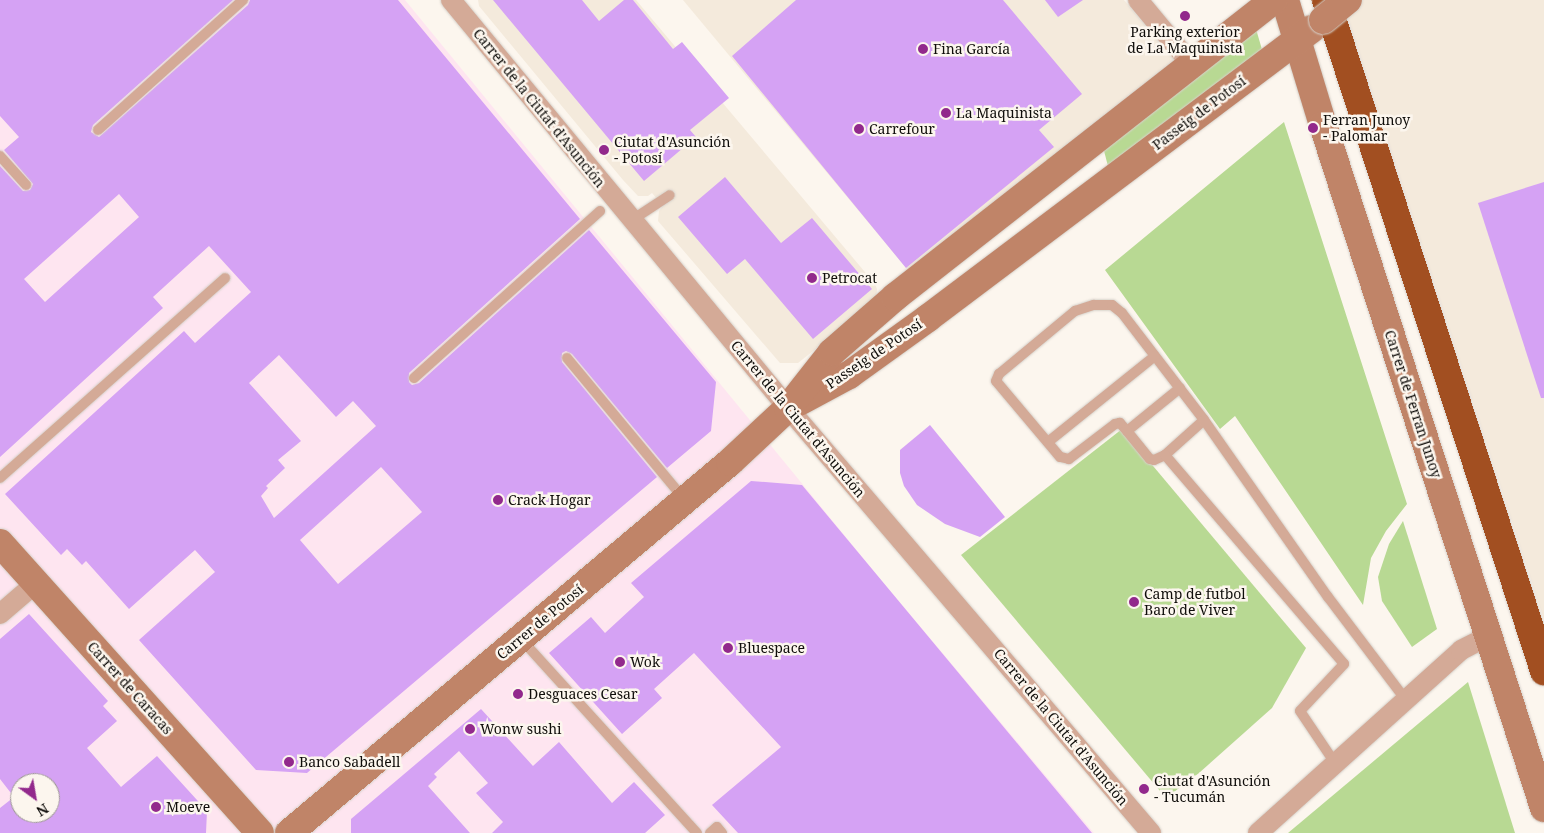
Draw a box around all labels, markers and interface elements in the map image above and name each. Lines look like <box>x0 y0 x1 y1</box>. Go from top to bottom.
marker: Parking exterior de La Maquinista <box>1179 10 1191 22</box>
place label: Parking exterior de La Maquinista <box>1127 24 1243 56</box>
street label: Carrer de la Ciutat d'Asunción <box>470 25 608 191</box>
place label: Fina García <box>933 41 1010 57</box>
marker: Fina García <box>917 43 929 55</box>
street label: Passeig de Potosí <box>1149 73 1249 153</box>
place label: La Maquinista <box>956 105 1052 121</box>
marker: La Maquinista <box>940 107 952 119</box>
place label: Ferran Junoy - Palomar <box>1323 112 1410 144</box>
place label: Carrefour <box>869 121 935 137</box>
marker: Ferran Junoy - Palomar <box>1307 122 1319 134</box>
marker: Carrefour <box>853 123 865 135</box>
place label: Ciutat d'Asunción - Potosí <box>614 134 730 166</box>
marker: Ciutat d'Asunción - Potosí <box>598 144 610 156</box>
place label: Petrocat <box>822 270 877 286</box>
marker: Petrocat <box>806 272 818 284</box>
street label: Passeig de Potosí <box>823 316 925 392</box>
street label: Carrer de Ferran Junoy <box>1381 328 1445 480</box>
street label: Carrer de la Ciutat d'Asunción <box>727 337 869 501</box>
place label: Crack Hogar <box>508 492 591 508</box>
marker: Crack Hogar <box>492 494 504 506</box>
street label: Carrer de Potosí <box>493 581 587 663</box>
place label: Camp de futbol Baro de Viver <box>1144 586 1246 618</box>
marker: Camp de futbol Baro de Viver <box>1128 596 1140 608</box>
street label: Carrer de Caracas <box>84 638 176 738</box>
place label: Bluespace <box>738 640 805 656</box>
marker: Bluespace <box>722 642 734 654</box>
street label: Carrer de la Ciutat d'Asunción <box>990 645 1132 809</box>
place label: Wok <box>630 654 660 670</box>
marker: Wok <box>614 656 626 668</box>
place label: Desguaces Cesar <box>528 686 637 702</box>
marker: Desguaces Cesar <box>512 688 524 700</box>
place label: Wonw sushi <box>480 721 562 737</box>
marker: Wonw sushi <box>464 723 476 735</box>
place label: Banco Sabadell <box>299 754 400 770</box>
marker: Banco Sabadell <box>283 756 295 768</box>
north arrow <box>10 773 60 823</box>
place label: Ciutat d'Asunción - Tucumán <box>1154 773 1270 806</box>
marker: Ciutat d'Asunción - Tucumán <box>1138 783 1150 795</box>
text: N <box>33 799 52 821</box>
place label: Moeve <box>166 799 210 815</box>
marker: Moeve <box>150 801 162 813</box>

